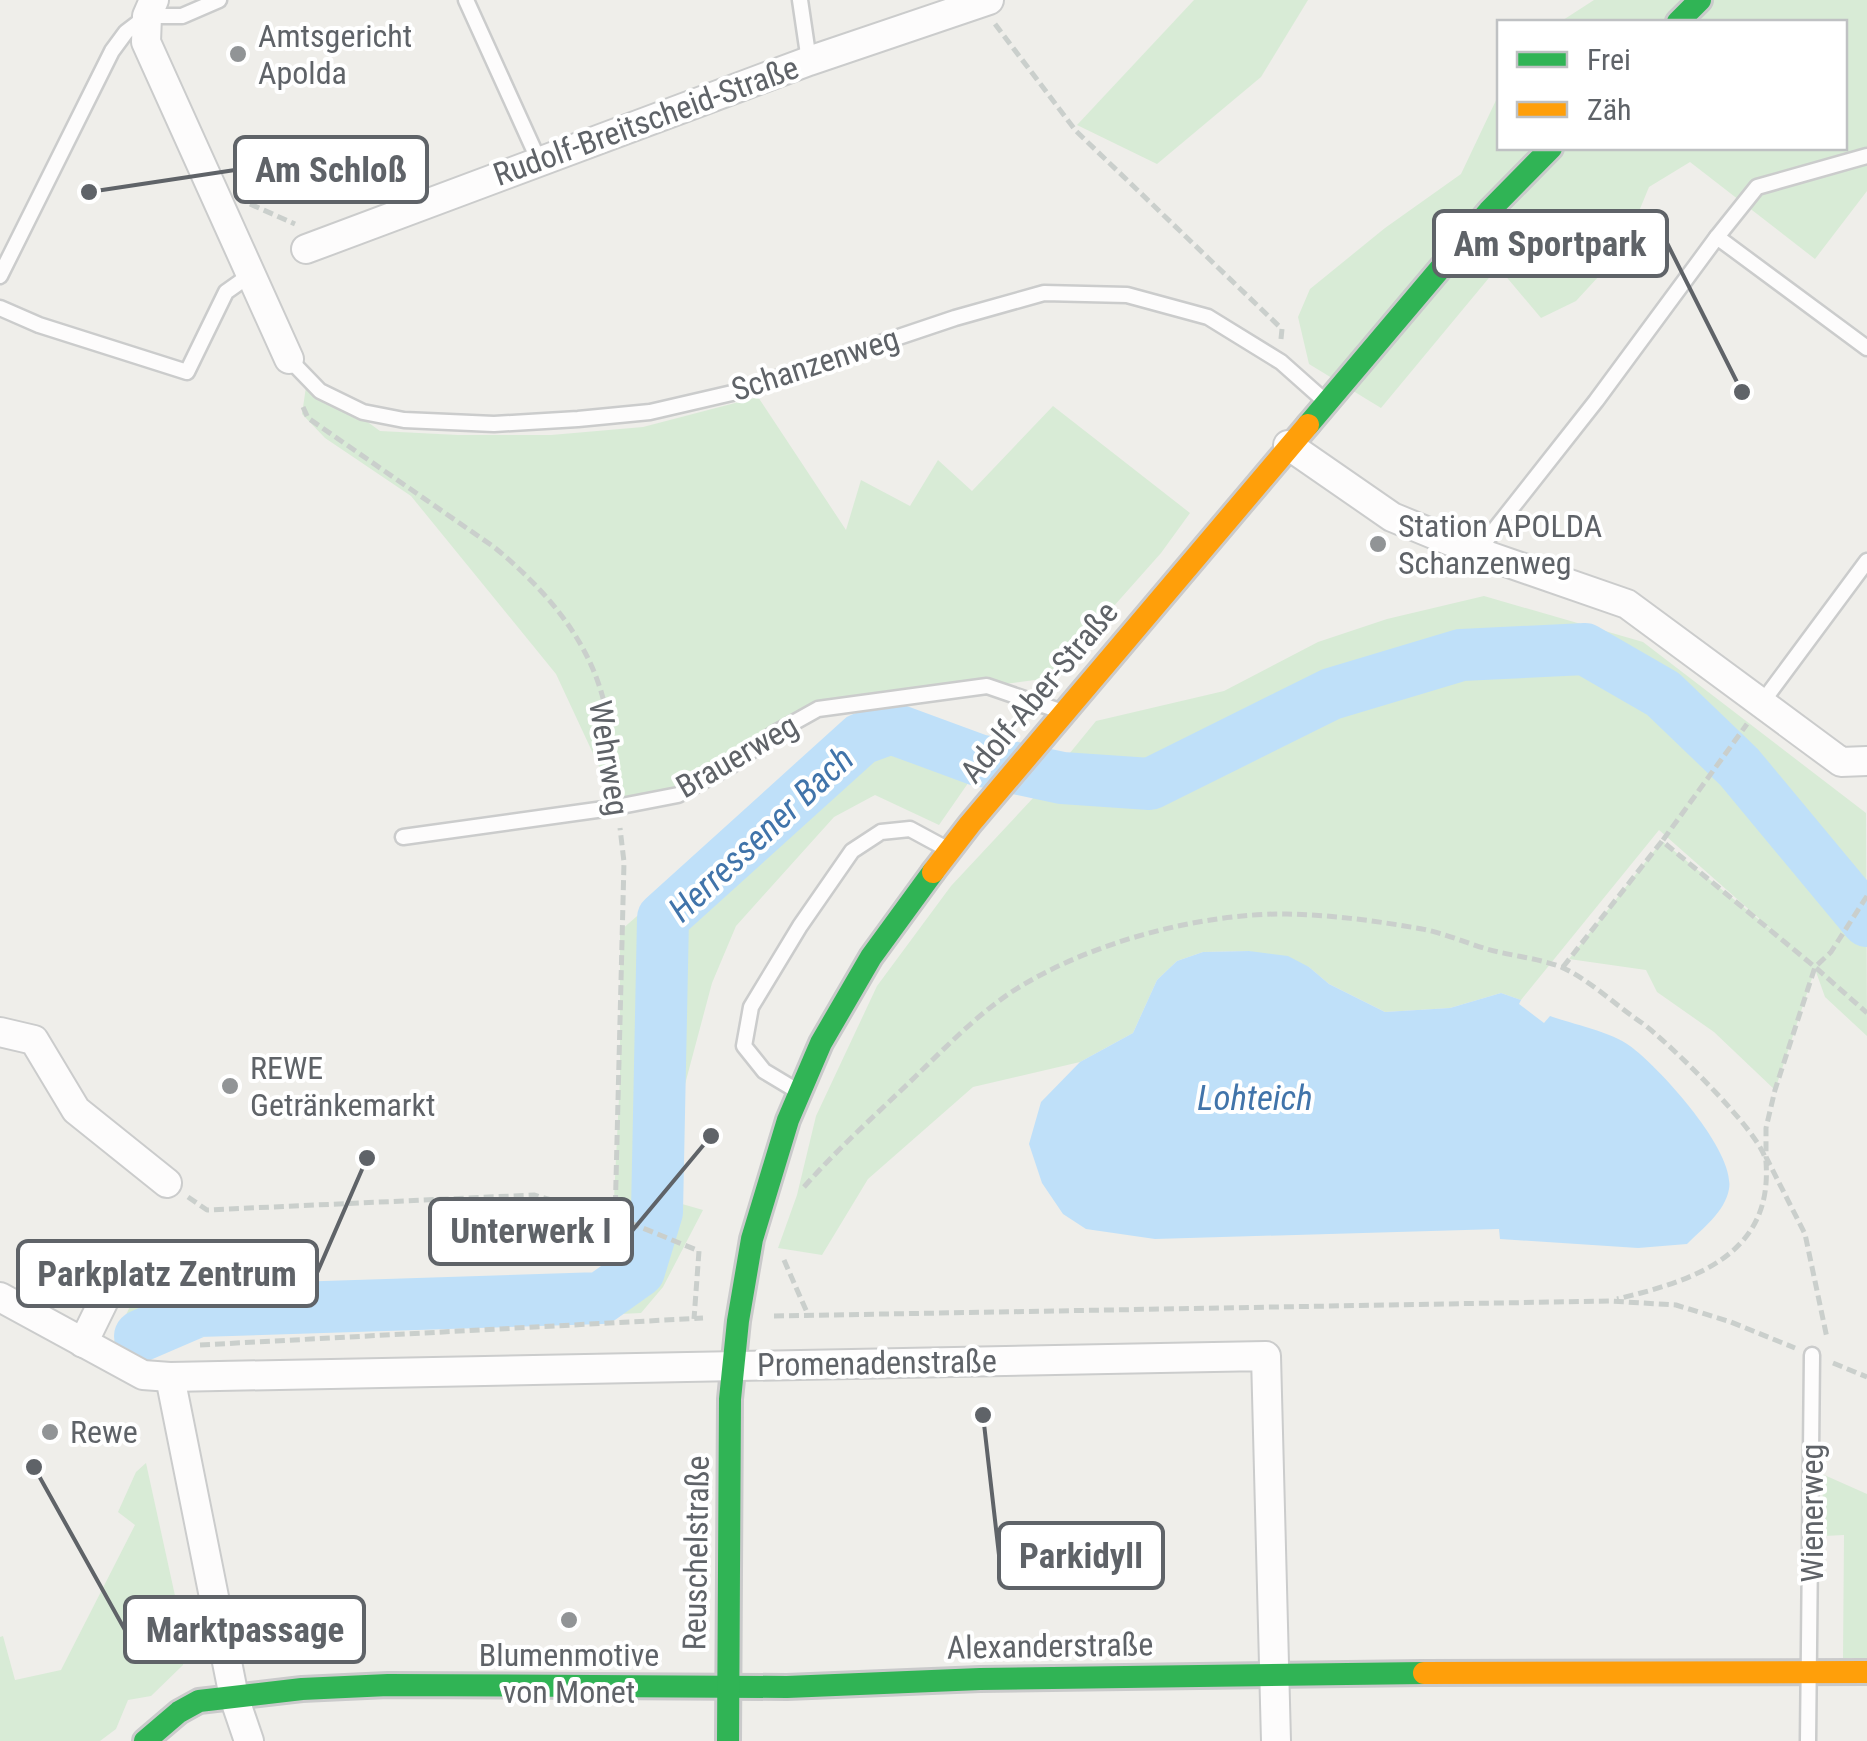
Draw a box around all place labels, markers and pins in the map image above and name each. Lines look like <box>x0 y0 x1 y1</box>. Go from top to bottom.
place label: Amtsgericht Apolda <box>258 17 412 92</box>
marker: Amtsgericht Apolda <box>227 43 249 65</box>
callout: Am Schloß <box>235 137 427 202</box>
callout: Am Sportpark <box>1434 211 1667 276</box>
place label: Station APOLDA Schanzenweg <box>1398 507 1602 582</box>
marker: Station APOLDA Schanzenweg <box>1367 533 1389 555</box>
place label: REWE Getränkemarkt <box>250 1049 436 1124</box>
marker: REWE Getränkemarkt <box>219 1075 241 1097</box>
callout: Unterwerk I <box>430 1199 632 1264</box>
callout: Parkplatz Zentrum <box>18 1241 317 1306</box>
place label: Rewe <box>70 1413 138 1451</box>
marker: Rewe <box>39 1421 61 1443</box>
callout: Parkidyll <box>999 1523 1163 1588</box>
callout: Marktpassage <box>125 1597 364 1662</box>
marker: Blumenmotive von Monet <box>558 1609 580 1631</box>
place label: Blumenmotive von Monet <box>479 1636 659 1711</box>

